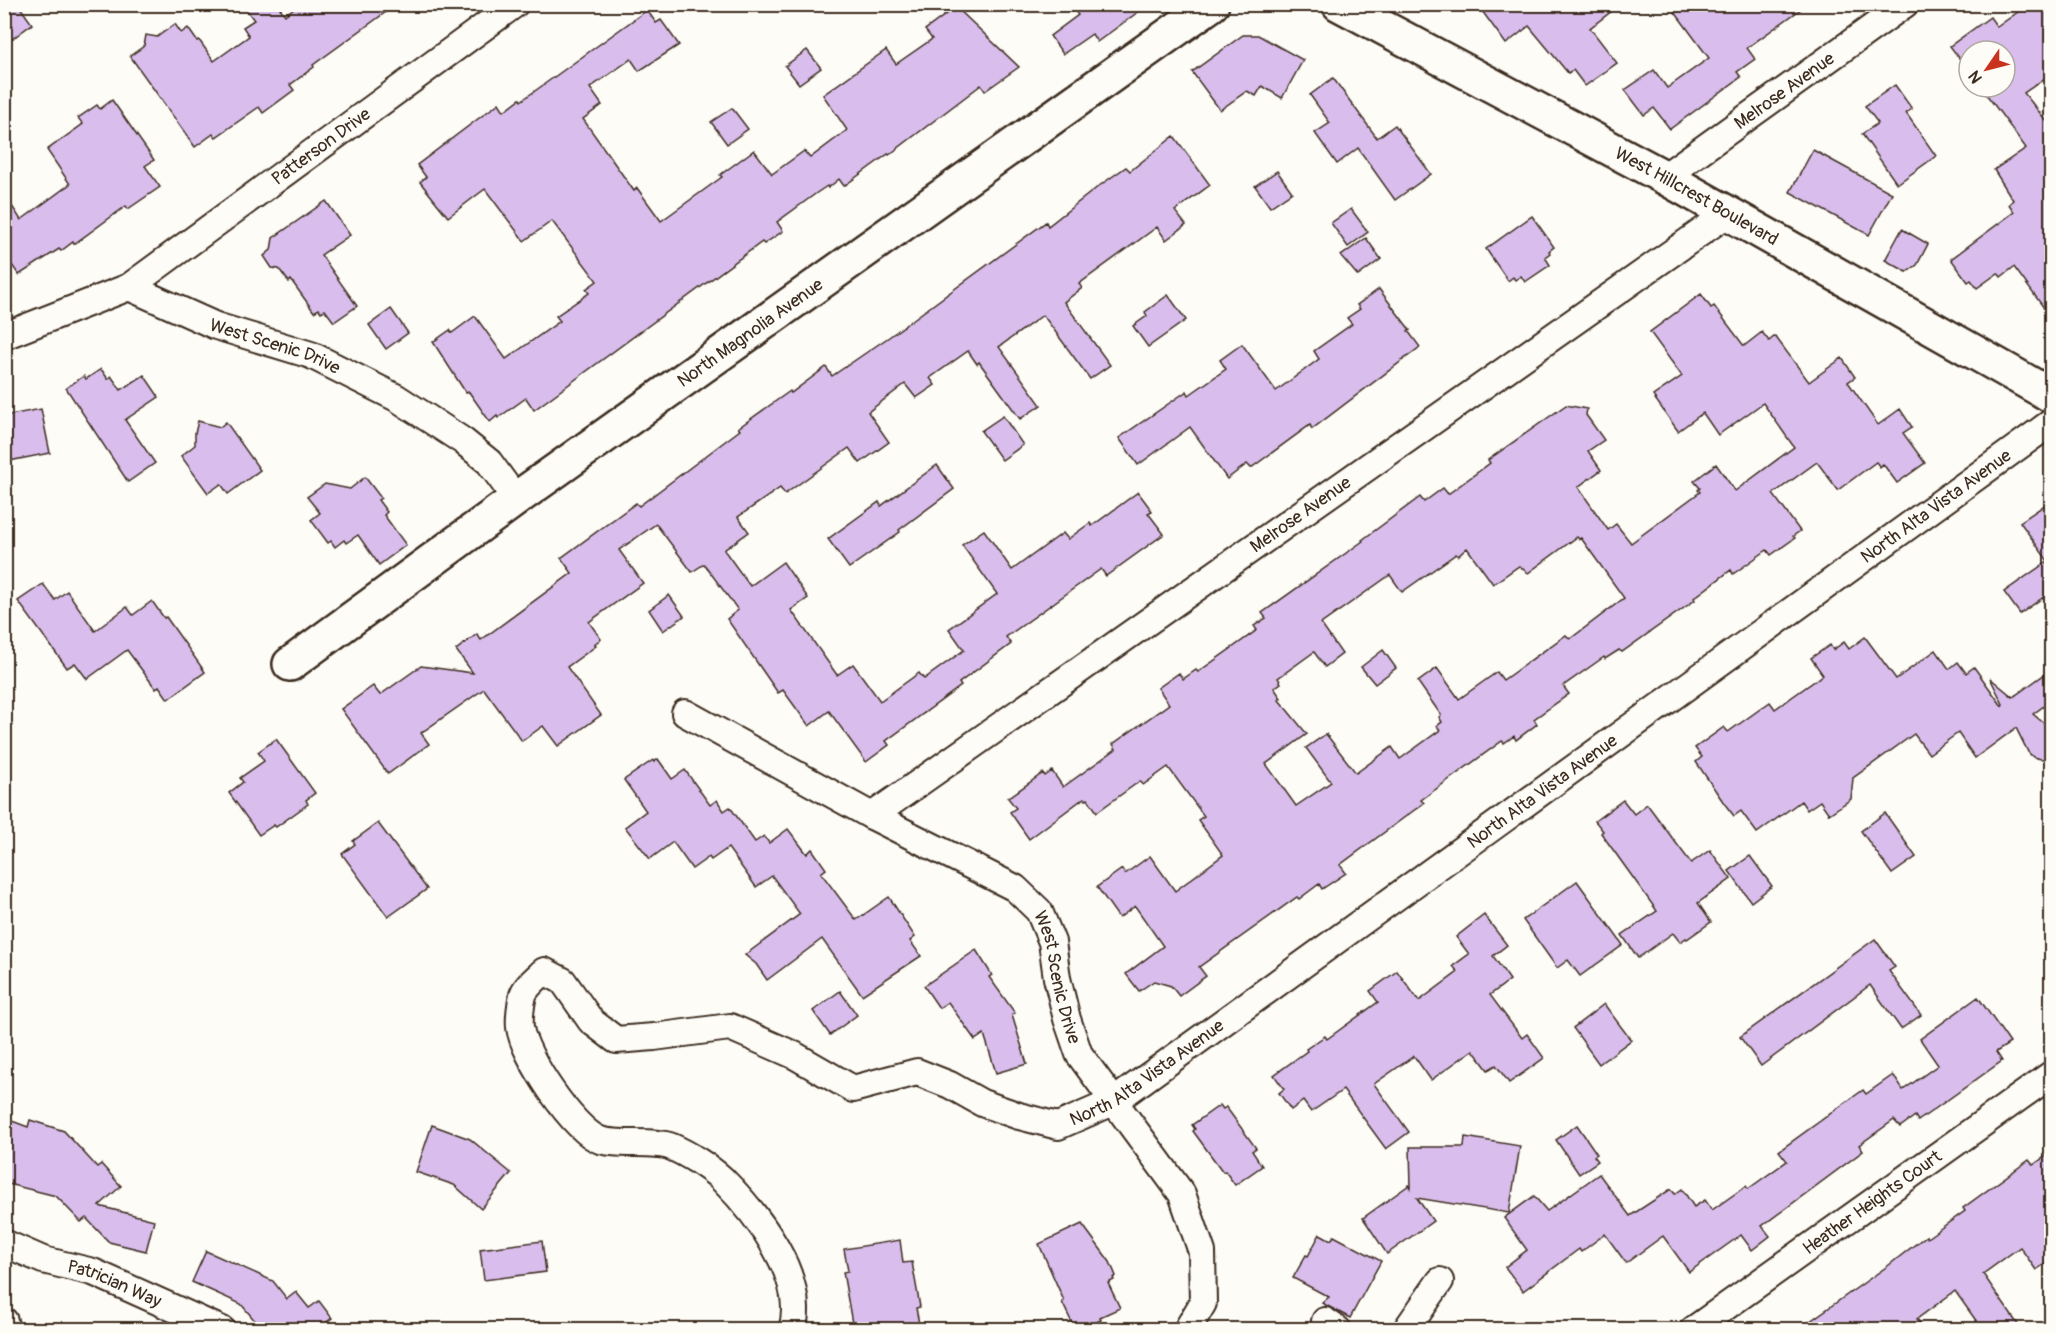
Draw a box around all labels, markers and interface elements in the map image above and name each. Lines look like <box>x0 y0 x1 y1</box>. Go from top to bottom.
north arrow <box>1957 39 2017 99</box>
street label: Melrose Avenue <box>1730 47 1839 134</box>
text: N <box>1964 67 1987 87</box>
street label: Patterson Drive <box>267 102 375 190</box>
street label: West Hillcrest Boulevard <box>1611 142 1782 251</box>
street label: North Magnolia Avenue <box>673 273 828 392</box>
street label: West Scenic Drive <box>207 313 344 379</box>
street label: North Alta Vista Avenue <box>1856 444 2016 568</box>
street label: Melrose Avenue <box>1246 471 1355 558</box>
street label: North Alta Vista Avenue <box>1462 729 1622 853</box>
street label: West Scenic Drive <box>1029 907 1086 1047</box>
street label: North Alta Vista Avenue <box>1066 1014 1229 1131</box>
street label: Heather Heights Court <box>1798 1144 1947 1260</box>
street label: Patrician Way <box>65 1255 165 1313</box>

